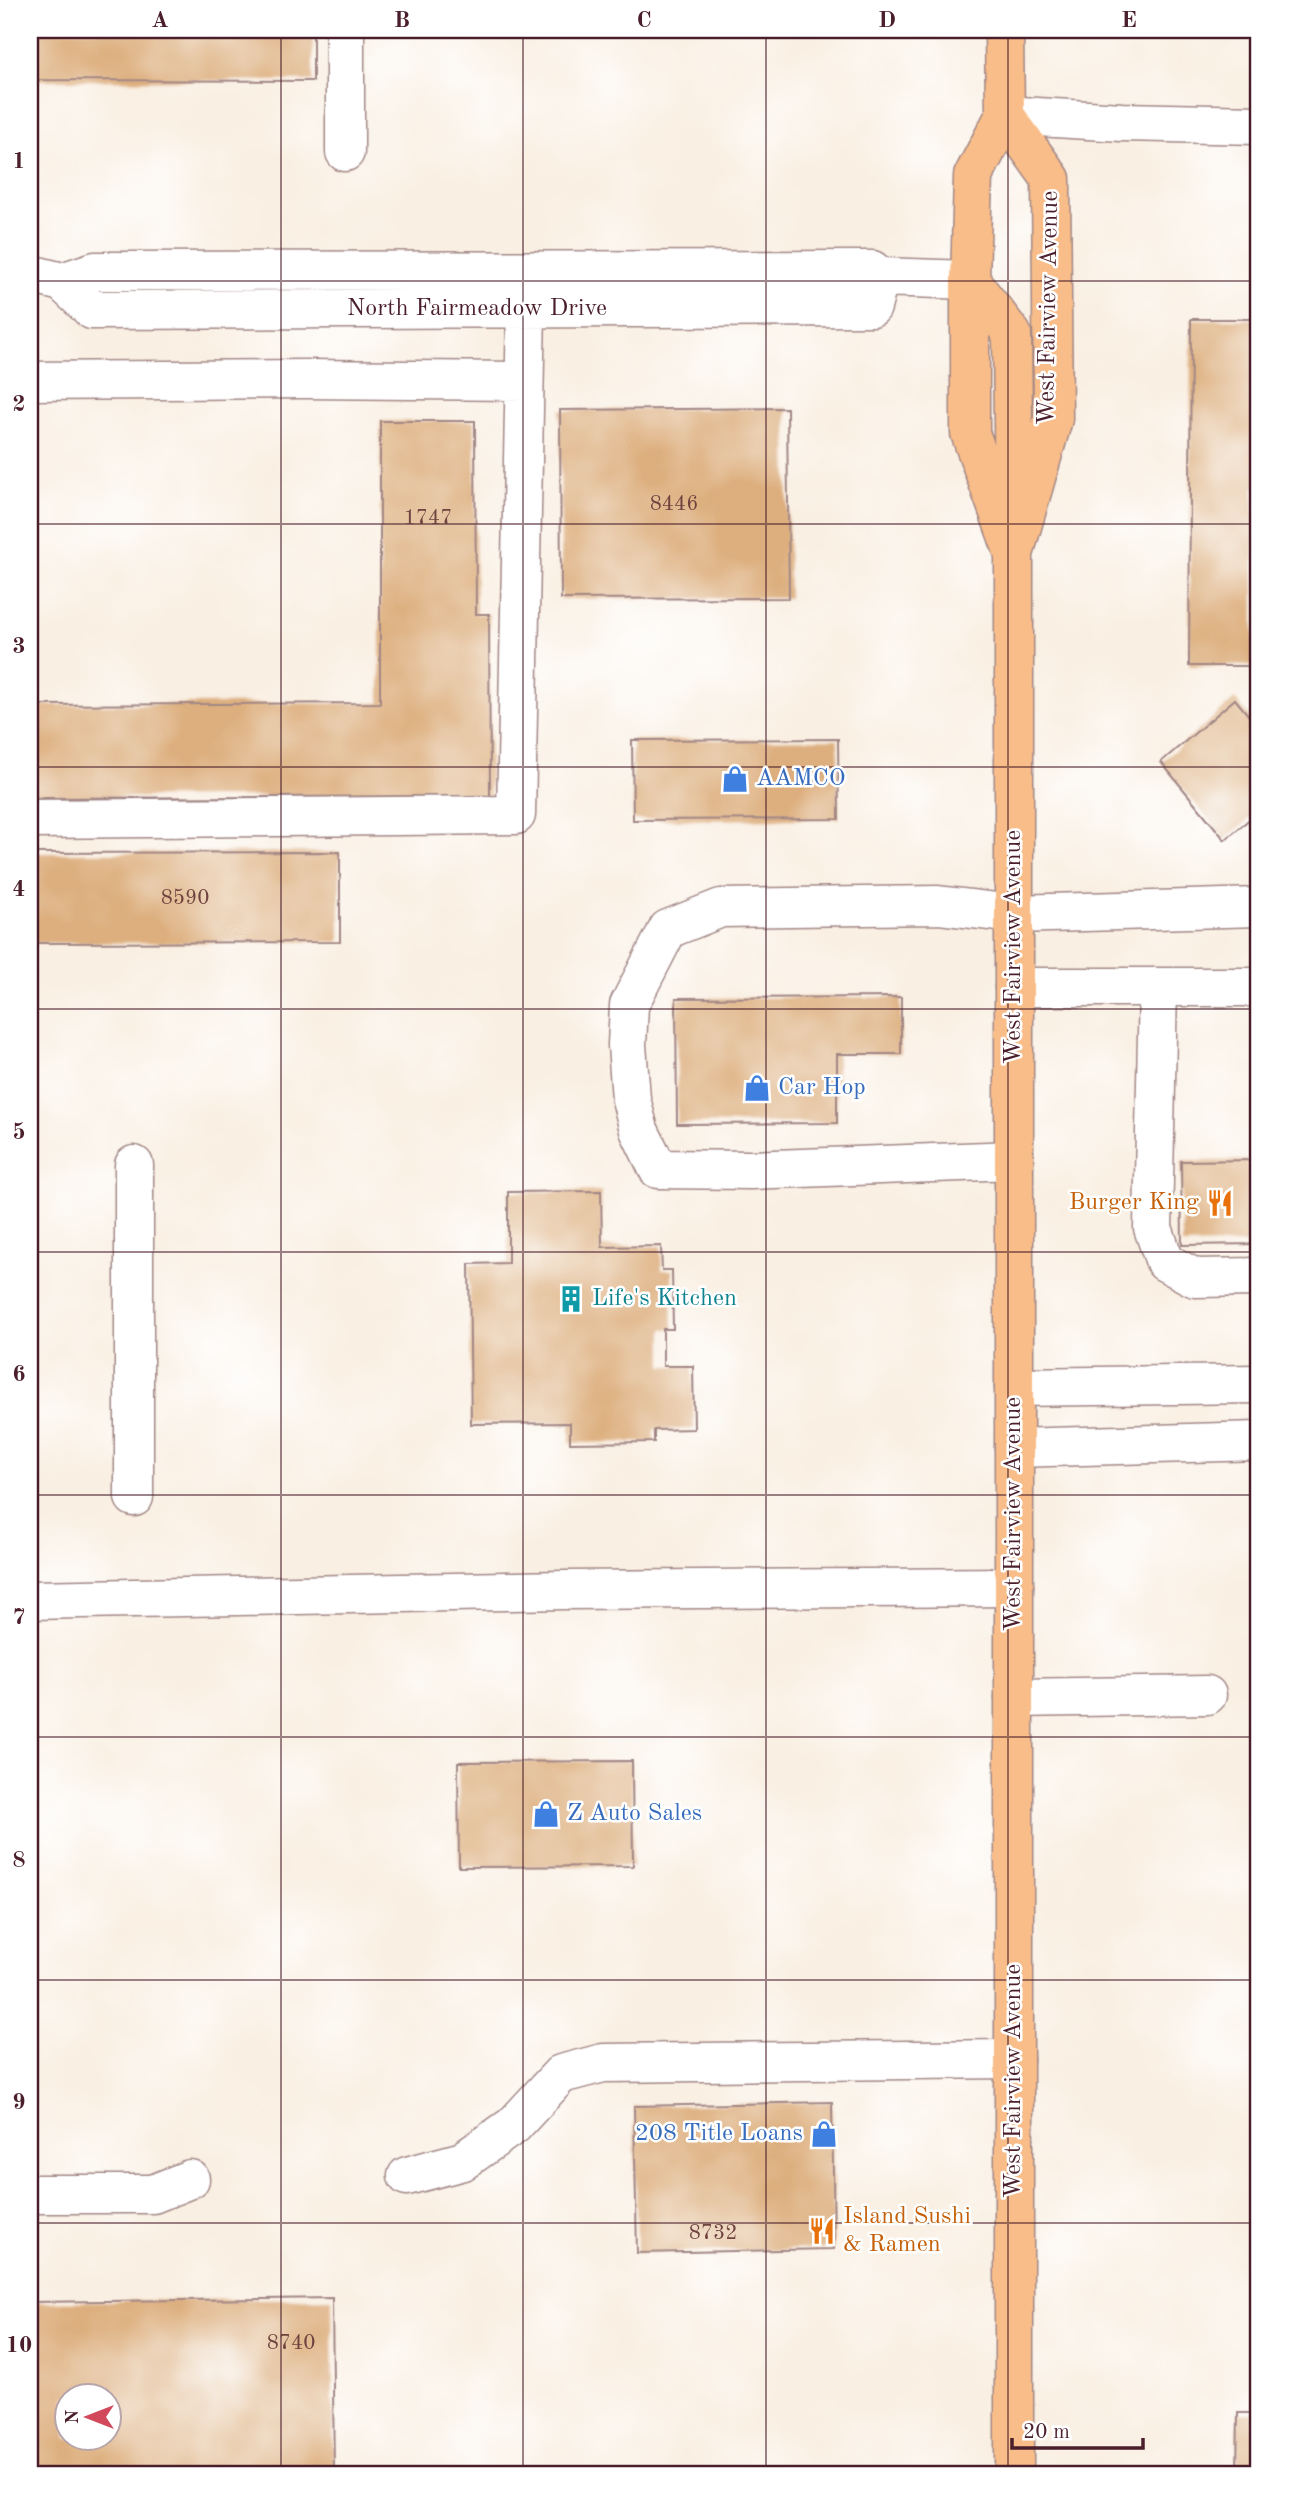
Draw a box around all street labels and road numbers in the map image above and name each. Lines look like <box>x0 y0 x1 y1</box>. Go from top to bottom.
street label: West Fairview Avenue <box>1035 191 1063 425</box>
street label: North Fairmeadow Drive <box>347 297 607 321</box>
street label: West Fairview Avenue <box>1002 830 1026 1064</box>
street label: West Fairview Avenue <box>1002 1397 1026 1631</box>
street label: West Fairview Avenue <box>1002 1964 1026 2198</box>

